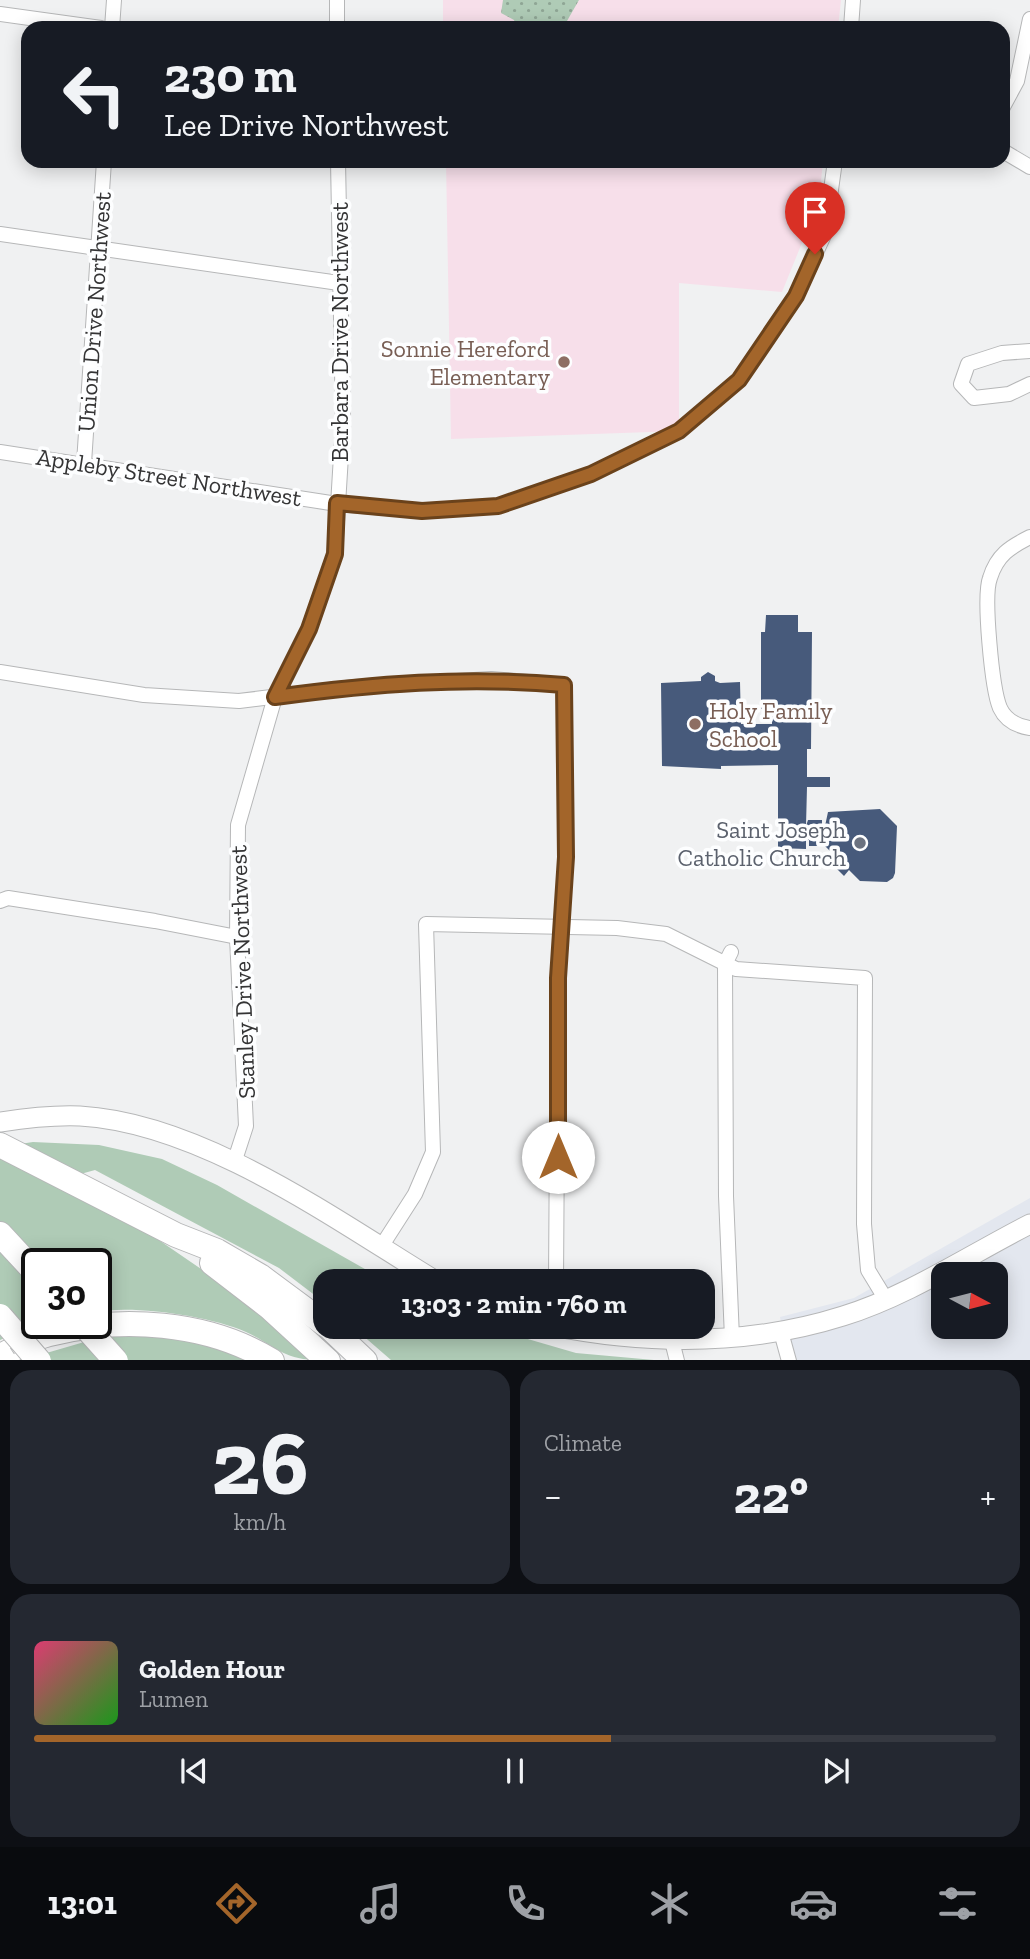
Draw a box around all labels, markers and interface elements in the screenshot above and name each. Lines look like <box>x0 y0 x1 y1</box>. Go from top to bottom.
text: 230 m <box>164 46 297 105</box>
icon: left <box>49 49 140 140</box>
text: Lee Drive Northwest <box>164 106 448 144</box>
pin <box>785 182 845 254</box>
street label: Union Drive Northwest <box>71 191 117 433</box>
icon: arrive <box>796 193 834 231</box>
street label: Barbara Drive Northwest <box>325 202 354 462</box>
place label: Sonnie Hereford Elementary <box>381 334 551 391</box>
marker: Sonnie Hereford Elementary <box>556 354 572 370</box>
street label: Appleby Street Northwest <box>34 442 304 512</box>
place label: Holy Family School <box>709 696 833 753</box>
marker: Holy Family School <box>687 716 703 732</box>
place label: Saint Joseph Catholic Church <box>678 815 847 872</box>
marker: Saint Joseph Catholic Church <box>852 835 868 851</box>
street label: Stanley Drive Northwest <box>223 845 261 1099</box>
position arrow <box>521 1120 595 1194</box>
speed limit sign: 30 <box>21 1248 112 1339</box>
north arrow <box>931 1262 1008 1339</box>
map controls <box>931 1262 1008 1339</box>
text: 13:03 · 2 min · 760 m <box>401 1288 627 1320</box>
text: 26 <box>211 1408 309 1517</box>
text: Climate <box>544 1429 622 1457</box>
text: 22° <box>734 1464 808 1526</box>
text: − <box>544 1473 562 1519</box>
text: + <box>980 1473 996 1519</box>
text: km/h <box>234 1508 286 1536</box>
text: Golden Hour <box>139 1653 285 1685</box>
text: Lumen <box>139 1685 208 1713</box>
icon: previous <box>175 1752 213 1790</box>
icon: pause <box>496 1752 534 1790</box>
icon: next <box>817 1752 855 1790</box>
icon: directions <box>212 1879 261 1928</box>
icon: music <box>356 1879 405 1928</box>
icon: phone <box>501 1879 550 1928</box>
icon: climate <box>645 1879 694 1928</box>
icon: car <box>789 1879 838 1928</box>
icon: filters <box>933 1879 982 1928</box>
text: 13:01 <box>48 1884 117 1922</box>

